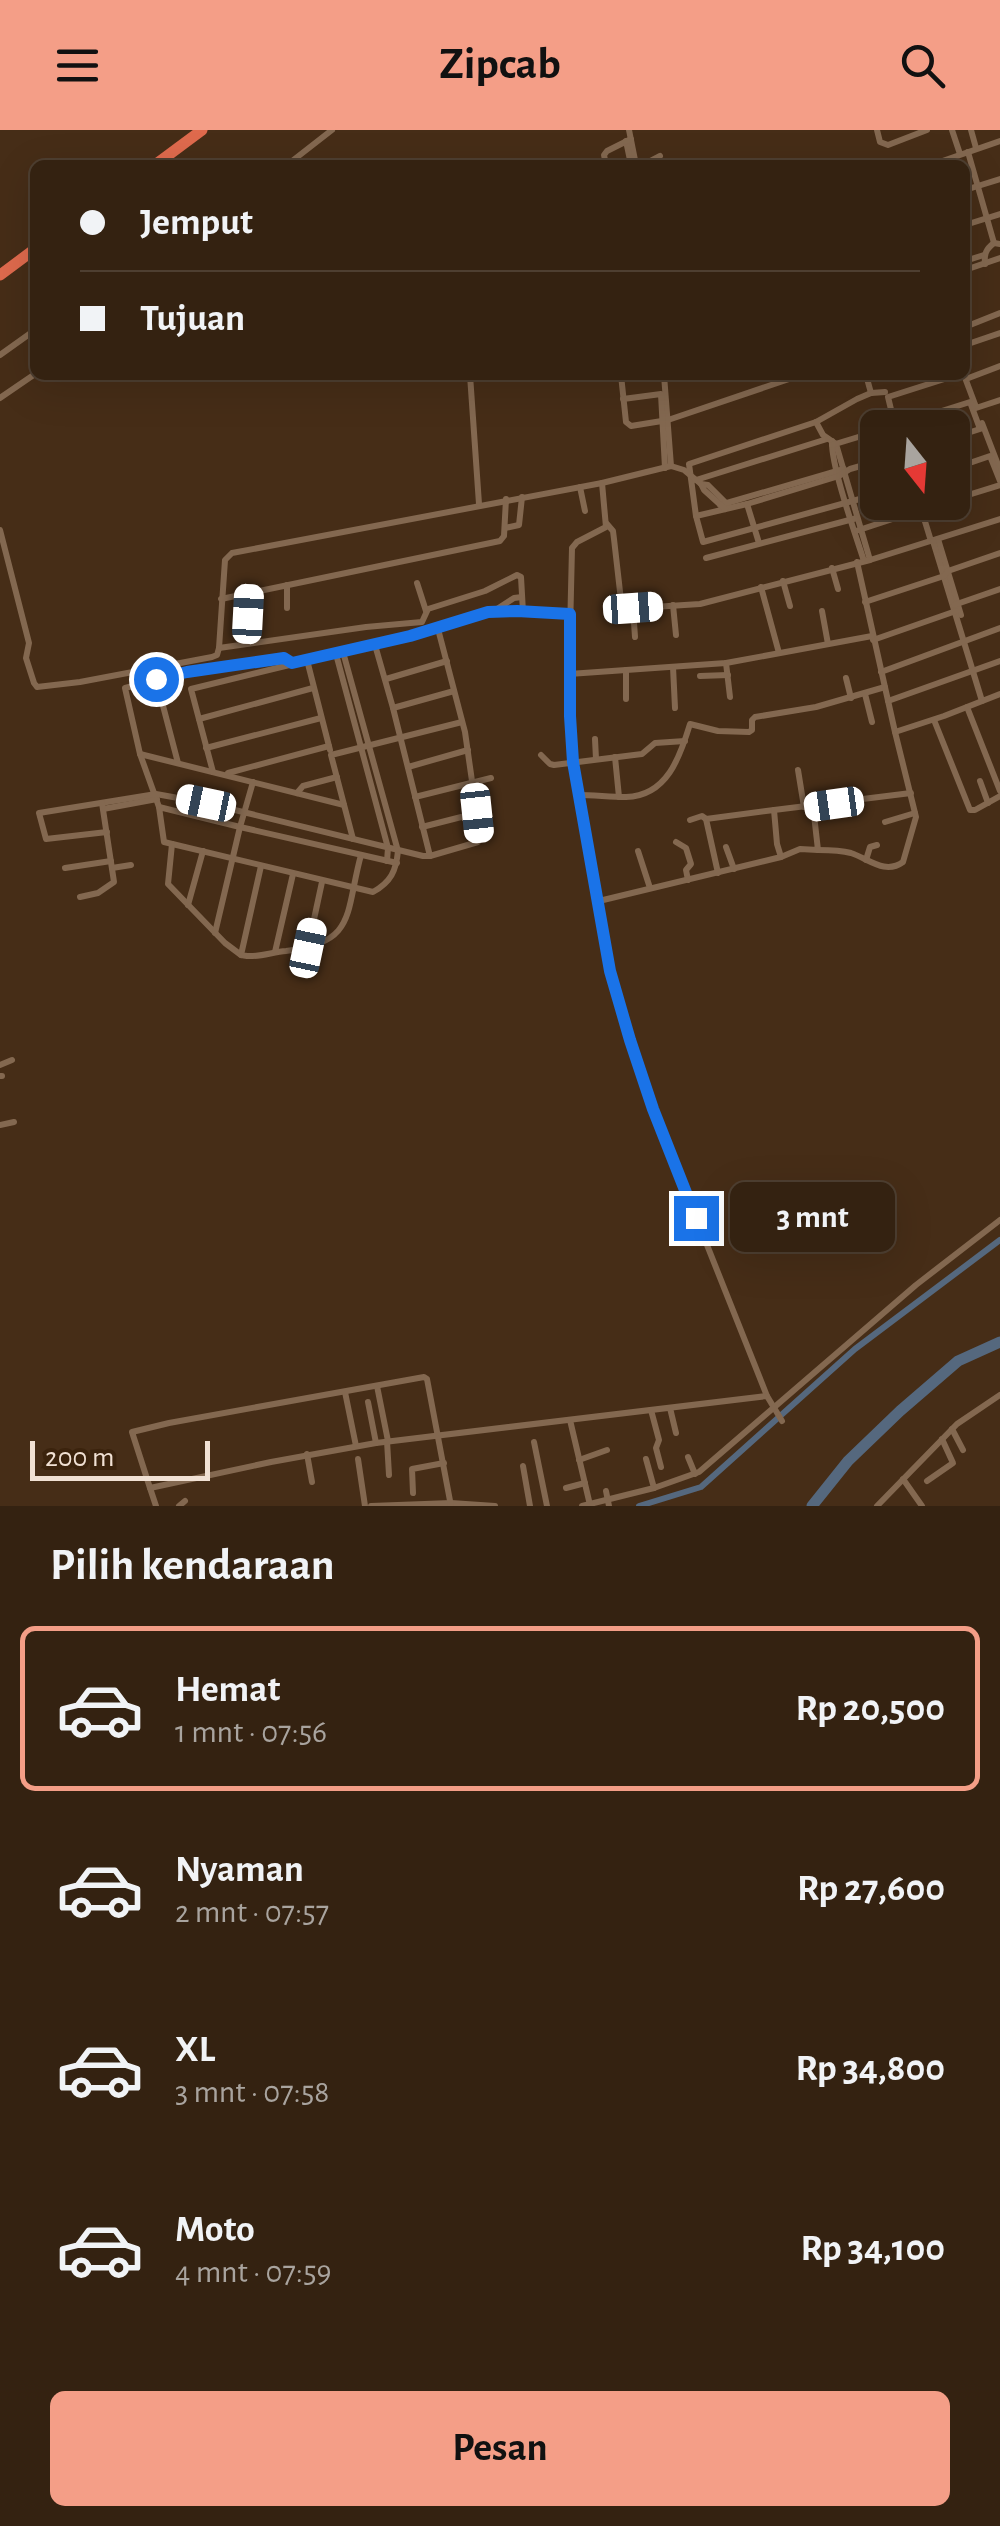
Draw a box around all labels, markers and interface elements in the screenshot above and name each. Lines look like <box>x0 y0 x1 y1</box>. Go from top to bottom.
icon: menu <box>50 38 105 93</box>
icon: search <box>895 38 950 93</box>
text: Zipcab <box>439 42 561 87</box>
text: Jemput <box>140 204 253 242</box>
text: Tujuan <box>140 300 245 338</box>
north arrow <box>860 410 970 520</box>
map controls <box>860 410 970 520</box>
car <box>231 583 265 645</box>
car <box>602 591 664 625</box>
route start <box>134 657 179 702</box>
car <box>174 782 238 824</box>
car <box>459 782 495 844</box>
car <box>802 785 866 823</box>
car <box>287 916 329 980</box>
callout: 3 mnt <box>731 1183 896 1253</box>
route end <box>674 1196 719 1241</box>
text: 3 mnt <box>776 1201 849 1233</box>
scale bar <box>30 1436 210 1480</box>
text: 200 m <box>45 1444 114 1472</box>
text: Pilih kendaraan <box>50 1543 335 1588</box>
icon: car <box>55 1664 145 1754</box>
text: Hemat <box>175 1671 280 1709</box>
text: Rp 20,500 <box>796 1690 945 1728</box>
text: 1 mnt · 07:56 <box>175 1716 327 1748</box>
icon: car <box>55 1844 145 1934</box>
text: Nyaman <box>175 1851 304 1889</box>
text: Rp 27,600 <box>797 1870 945 1908</box>
text: 2 mnt · 07:57 <box>175 1896 329 1928</box>
icon: car <box>55 2024 145 2114</box>
text: XL <box>175 2031 215 2069</box>
text: Rp 34,800 <box>795 2050 945 2088</box>
text: 3 mnt · 07:58 <box>175 2076 329 2108</box>
icon: car <box>55 2204 145 2294</box>
text: Moto <box>175 2211 255 2249</box>
text: Rp 34,100 <box>800 2230 945 2268</box>
text: 4 mnt · 07:59 <box>175 2256 332 2288</box>
button: Pesan <box>50 2391 950 2506</box>

